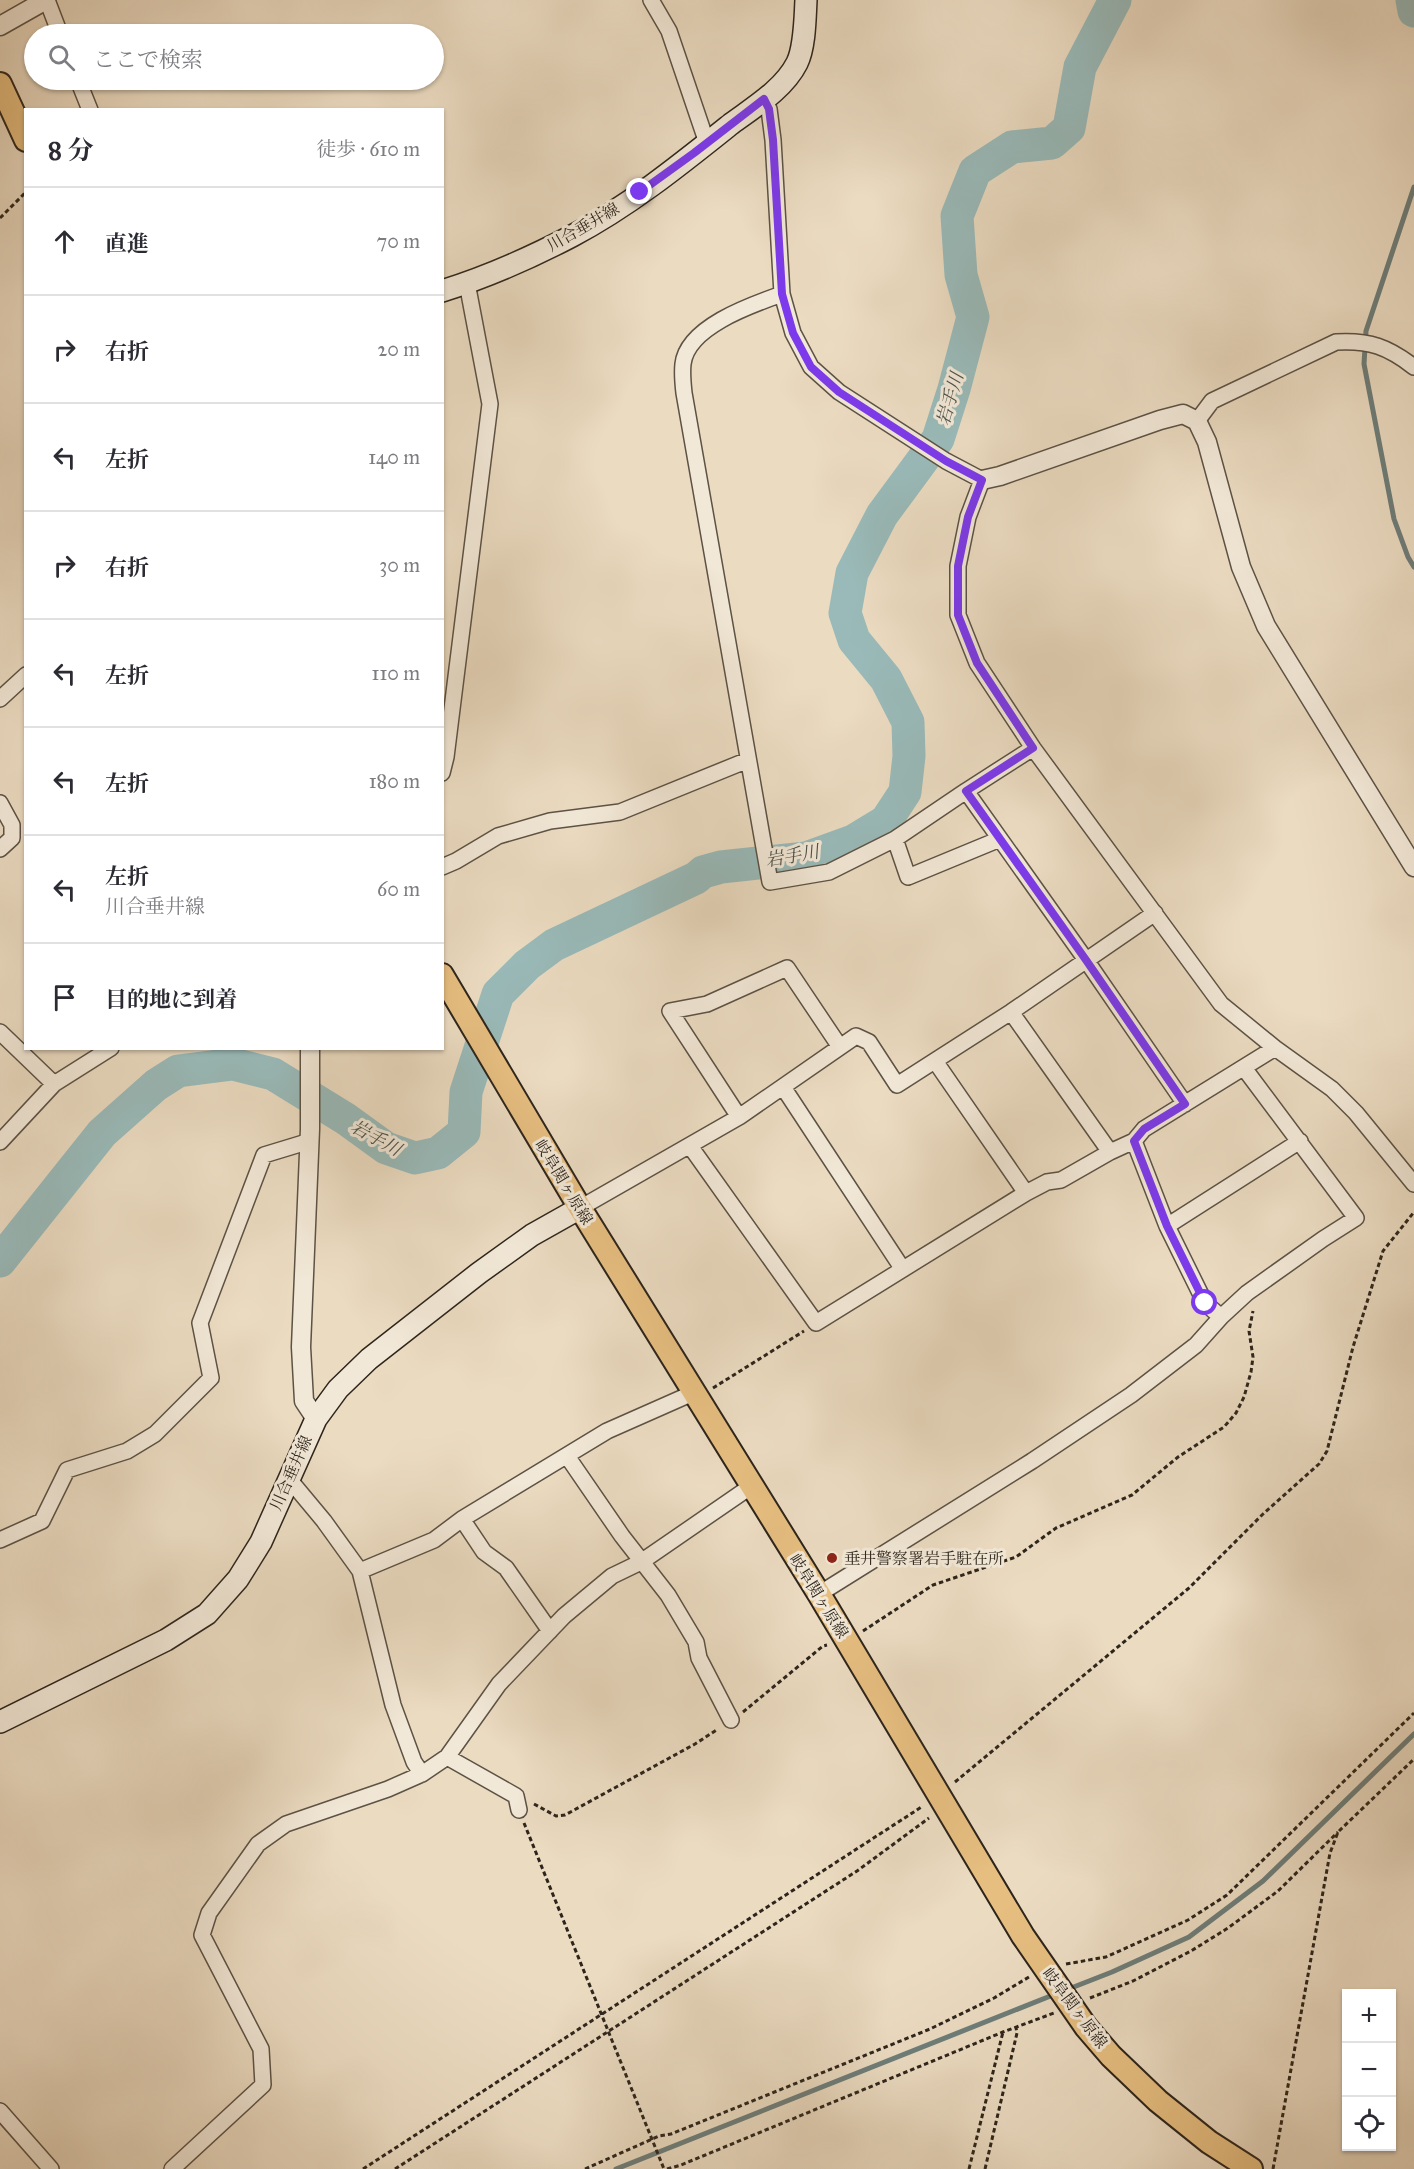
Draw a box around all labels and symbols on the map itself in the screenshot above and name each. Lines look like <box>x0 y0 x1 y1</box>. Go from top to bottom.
route end <box>626 178 652 204</box>
street label: 川合垂井線 <box>544 199 622 255</box>
water label: 岩手川 <box>932 368 969 428</box>
water label: 岩手川 <box>764 840 822 872</box>
water label: 岩手川 <box>347 1115 407 1162</box>
street label: 岐阜関ヶ原線 <box>531 1136 597 1228</box>
route start <box>1191 1289 1217 1315</box>
street label: 川合垂井線 <box>266 1433 316 1513</box>
place label: 垂井警察署岩手駐在所 <box>844 1549 1004 1568</box>
street label: 岐阜関ヶ原線 <box>786 1550 852 1642</box>
marker: 垂井警察署岩手駐在所 <box>825 1551 839 1565</box>
street label: 岐阜関ヶ原線 <box>1039 1964 1111 2052</box>

